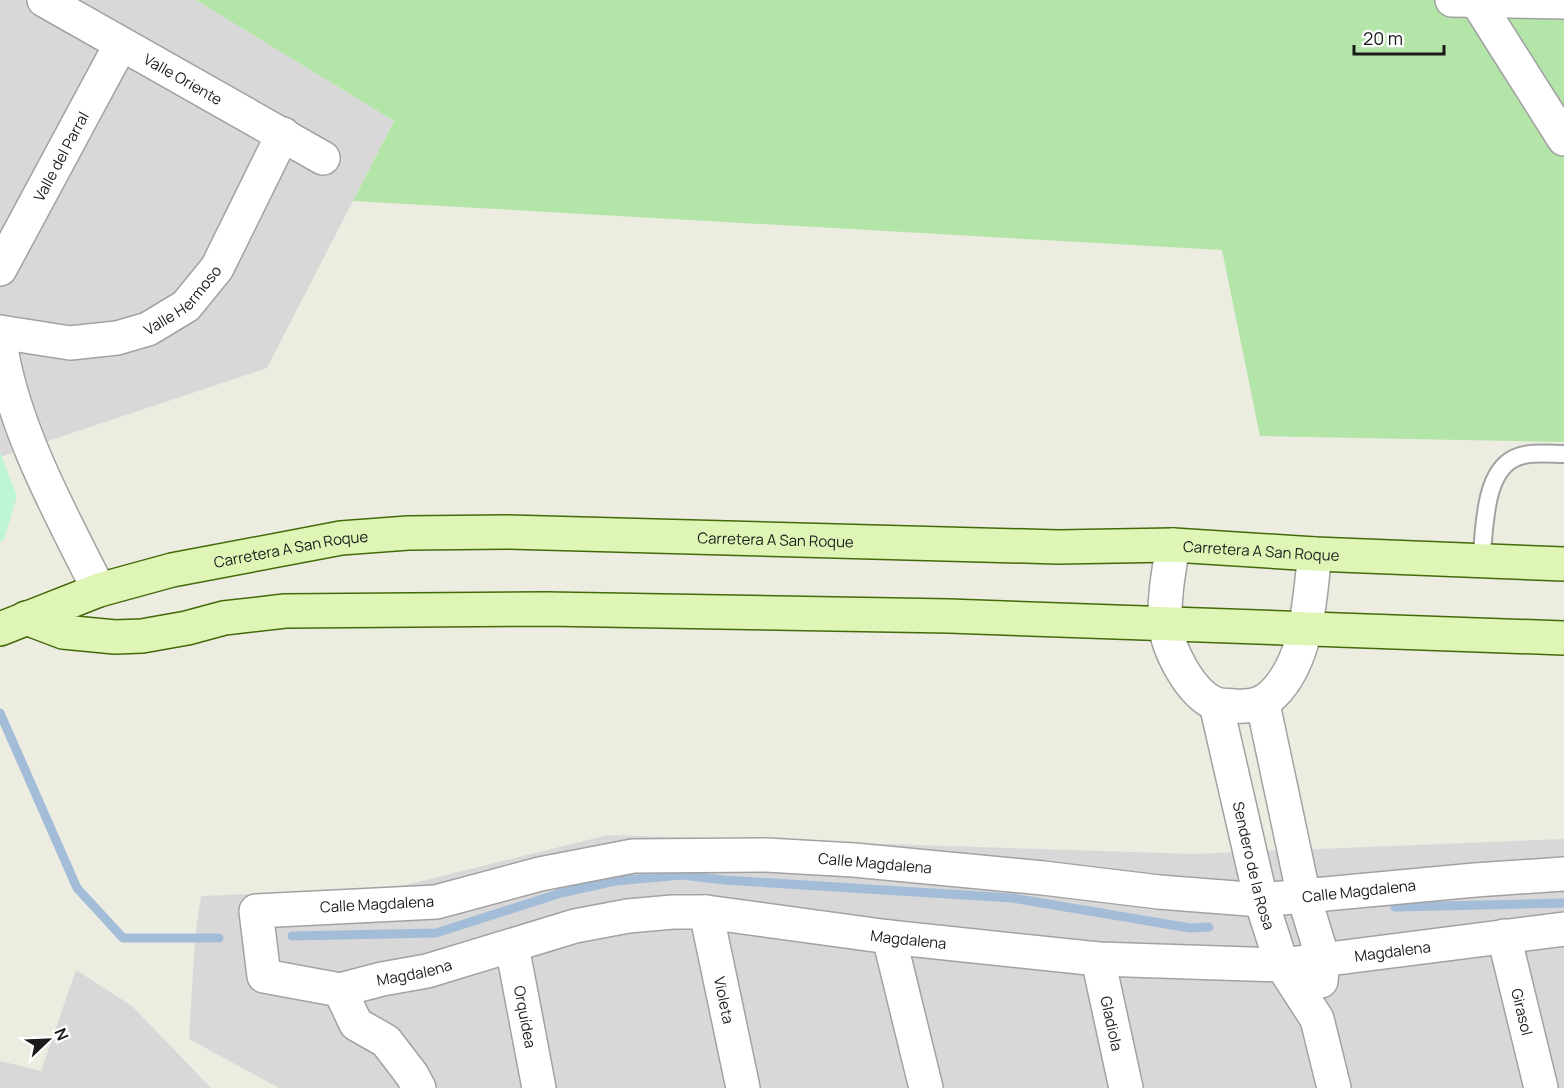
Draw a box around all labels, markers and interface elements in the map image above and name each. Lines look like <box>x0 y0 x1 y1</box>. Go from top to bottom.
scale bar <box>1354 18 1444 56</box>
text: 20 m <box>1363 26 1403 50</box>
street label: Valle Oriente <box>140 48 227 110</box>
street label: Valle del Parral <box>28 108 93 205</box>
street label: Valle Hermoso <box>140 260 226 340</box>
street label: Carretera A San Roque <box>212 525 369 572</box>
street label: Carretera A San Roque <box>697 527 854 552</box>
street label: Carretera A San Roque <box>1183 535 1340 565</box>
street label: Sendero de la Rosa <box>1228 799 1280 932</box>
street label: Calle Magdalena <box>817 848 933 878</box>
street label: Calle Magdalena <box>1301 875 1417 907</box>
street label: Calle Magdalena <box>319 891 435 917</box>
street label: Magdalena <box>869 924 948 953</box>
street label: Magdalena <box>1353 936 1432 966</box>
street label: Magdalena <box>375 954 454 990</box>
street label: Violeta <box>709 975 740 1026</box>
street label: Orquídea <box>509 984 542 1050</box>
street label: Girasol <box>1507 986 1538 1037</box>
street label: Gladiola <box>1096 994 1128 1053</box>
north arrow <box>18 1010 78 1070</box>
text: N <box>49 1025 74 1044</box>

